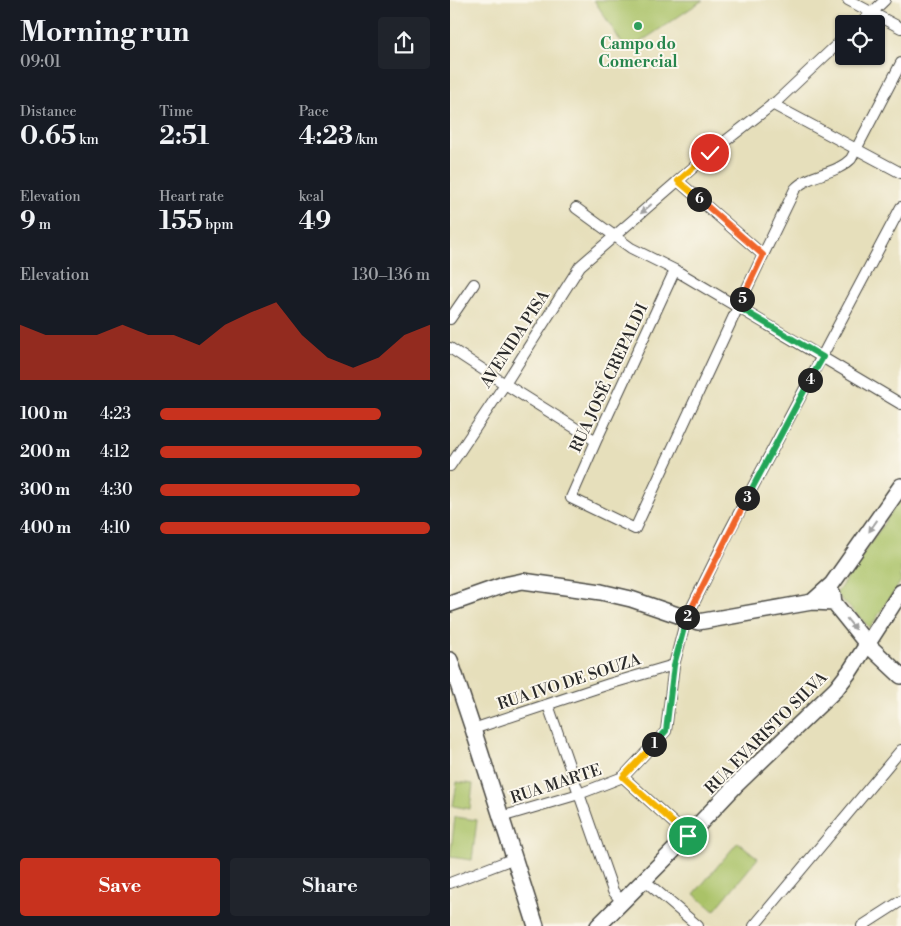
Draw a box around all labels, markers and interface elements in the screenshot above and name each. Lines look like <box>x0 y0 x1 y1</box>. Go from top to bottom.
text: Morning run <box>20 15 189 50</box>
map controls <box>835 15 885 65</box>
button: locate <box>835 15 885 65</box>
button: share <box>378 17 430 69</box>
marker: Campo do Comercial <box>632 20 644 32</box>
place label: Campo do Comercial <box>598 34 678 72</box>
text: 09:01 <box>20 52 61 72</box>
text: Distance <box>20 103 77 121</box>
text: Time <box>159 103 193 121</box>
text: Pace <box>299 103 329 121</box>
text: 0.65 <box>20 121 76 152</box>
text: 2:51 <box>159 121 209 152</box>
text: 4:23 <box>299 121 353 152</box>
text: km <box>76 131 99 149</box>
text: /km <box>353 131 378 149</box>
pin <box>689 132 731 174</box>
icon: check <box>696 139 724 167</box>
pin: 6 <box>686 186 712 212</box>
text: Elevation <box>20 188 81 206</box>
text: Heart rate <box>159 188 224 206</box>
text: kcal <box>299 188 324 206</box>
text: 6 <box>695 190 704 208</box>
one-way arrow <box>640 203 653 214</box>
text: 9 <box>20 206 36 237</box>
text: 155 <box>159 206 202 237</box>
text: 49 <box>299 206 331 237</box>
text: m <box>36 216 51 234</box>
text: bpm <box>202 216 234 234</box>
text: Elevation <box>20 265 89 285</box>
text: 130–136 m <box>352 265 430 285</box>
street label: AVENIDA PISA <box>475 286 555 392</box>
pin: 5 <box>730 286 754 312</box>
text: 5 <box>738 290 747 308</box>
street label: RUA JOSÉ CREPALDI <box>564 299 652 456</box>
pin: 4 <box>798 368 822 392</box>
text: 4 <box>806 371 815 389</box>
text: 100 m <box>20 404 68 424</box>
text: 4:23 <box>100 404 131 424</box>
text: 200 m <box>20 442 70 462</box>
text: 4:12 <box>100 442 129 462</box>
text: 300 m <box>20 480 70 500</box>
text: 4:30 <box>100 480 133 500</box>
pin: 3 <box>734 486 760 510</box>
text: 3 <box>743 489 752 507</box>
text: 400 m <box>20 518 71 538</box>
text: 4:10 <box>100 518 130 538</box>
one-way arrow <box>868 519 878 533</box>
pin: 2 <box>674 604 700 630</box>
text: 2 <box>683 608 692 626</box>
one-way arrow <box>845 617 856 630</box>
street label: RUA IVO DE SOUZA <box>495 649 644 715</box>
street label: RUA EVARISTO SILVA <box>701 667 832 798</box>
pin: 1 <box>642 732 666 756</box>
text: 1 <box>651 735 658 753</box>
street label: RUA MARTE <box>508 760 604 808</box>
pin <box>667 815 709 857</box>
icon: arrive <box>674 822 702 850</box>
button: Save <box>20 858 220 916</box>
button: Share <box>230 858 430 916</box>

